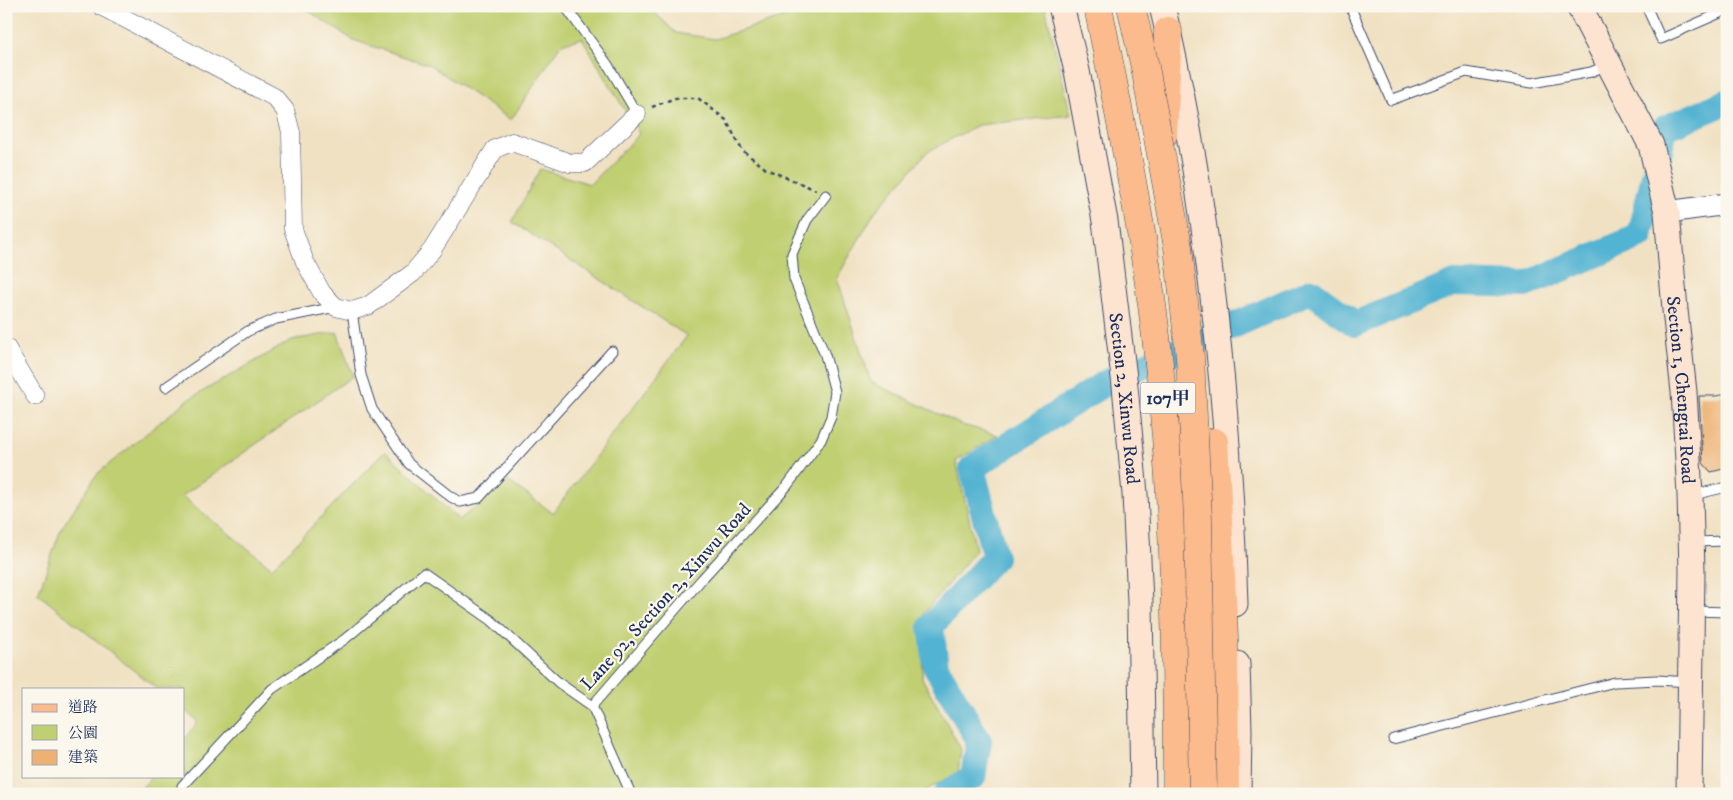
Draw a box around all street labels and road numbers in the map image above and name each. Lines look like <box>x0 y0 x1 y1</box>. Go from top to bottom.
street label: Section 1, Chengtai Road <box>1661 295 1699 485</box>
street label: Section 2, Xinwu Road <box>1103 311 1144 486</box>
road number: 107甲 <box>1140 382 1196 413</box>
street label: Lane 92, Section 2, Xinwu Road <box>576 498 757 695</box>

